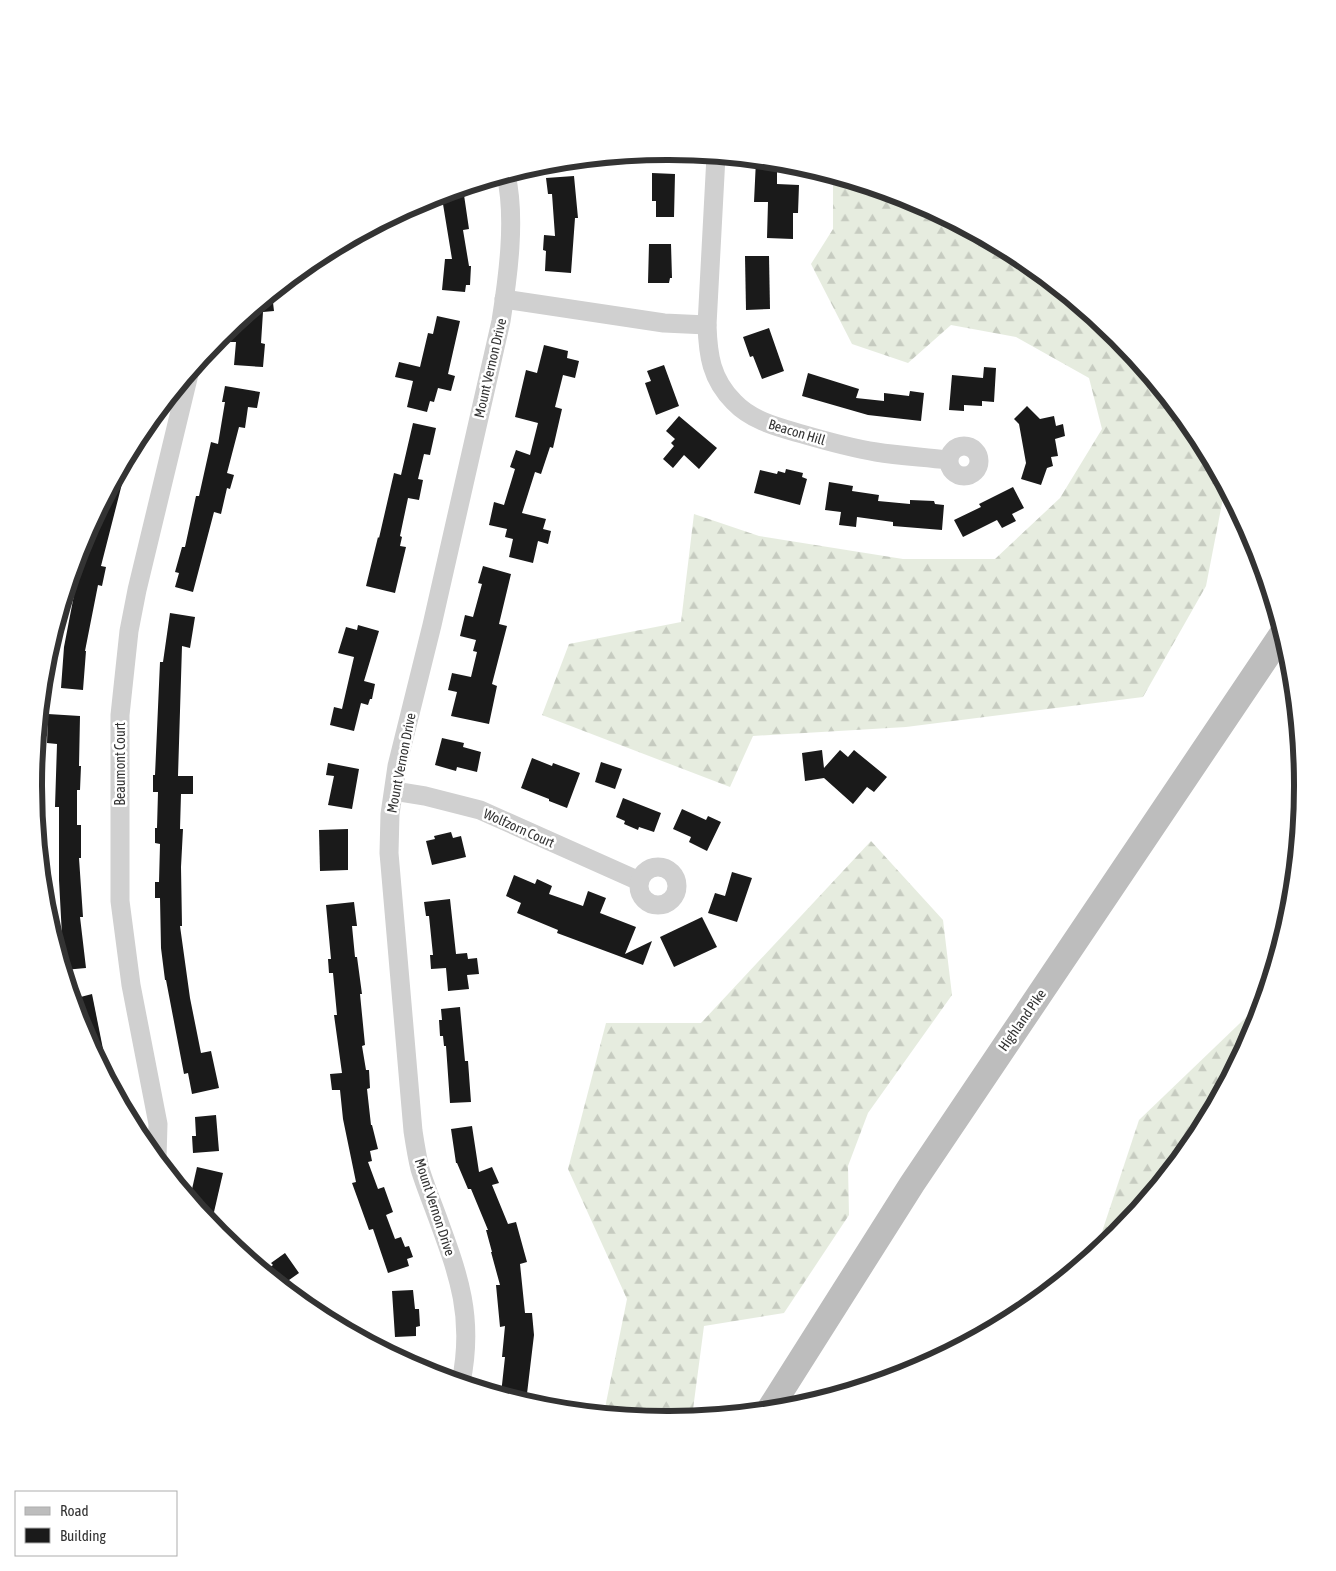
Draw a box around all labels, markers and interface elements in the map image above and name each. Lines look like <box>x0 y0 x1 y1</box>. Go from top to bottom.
street label: Mount Vernon Drive <box>471 317 509 419</box>
street label: Beacon Hill <box>767 416 828 448</box>
street label: Mount Vernon Drive <box>383 712 419 814</box>
street label: Beaumont Court <box>112 722 128 806</box>
street label: Wolfzorn Court <box>481 805 557 851</box>
street label: Highland Pike <box>995 986 1049 1054</box>
street label: Mount Vernon Drive <box>412 1156 458 1258</box>
legend <box>15 1491 178 1556</box>
text: Road <box>60 1502 89 1519</box>
text: Building <box>60 1527 106 1544</box>

